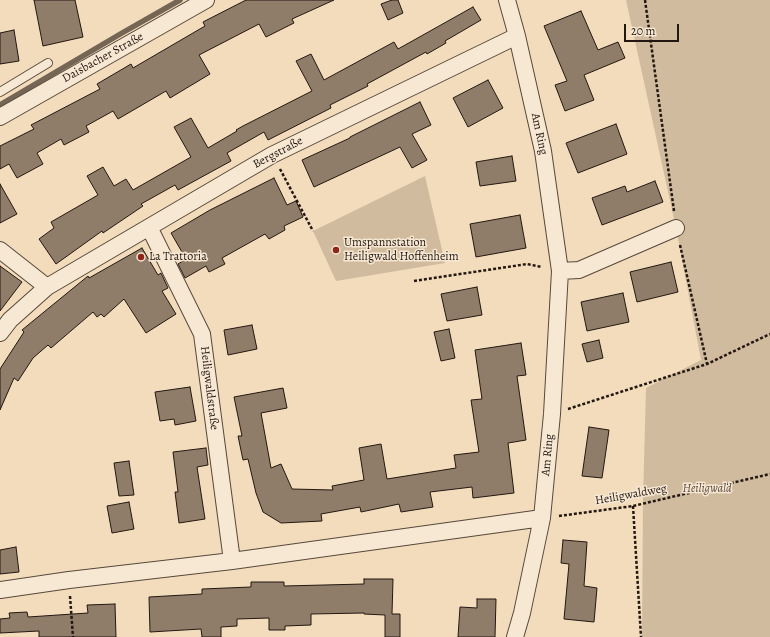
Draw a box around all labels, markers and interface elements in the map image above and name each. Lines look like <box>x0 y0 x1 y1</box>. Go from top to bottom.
scale bar <box>626 16 681 42</box>
text: 20 m <box>631 23 655 39</box>
street label: Daisbacher Straße <box>60 30 146 86</box>
street label: Am Ring <box>528 112 550 156</box>
street label: Bergstraße <box>251 134 305 172</box>
place label: Umspannstation Heiligwald Hoffenheim <box>344 236 459 264</box>
marker: Umspannstation Heiligwald Hoffenheim <box>331 245 341 255</box>
place label: La Trattoria <box>149 250 207 264</box>
marker: La Trattoria <box>136 252 146 262</box>
street label: Heiligwaldstraße <box>197 345 221 431</box>
street label: Am Ring <box>539 433 557 477</box>
street label: Heiligwaldweg <box>594 482 668 508</box>
park label: Heiligwald <box>682 482 732 496</box>

